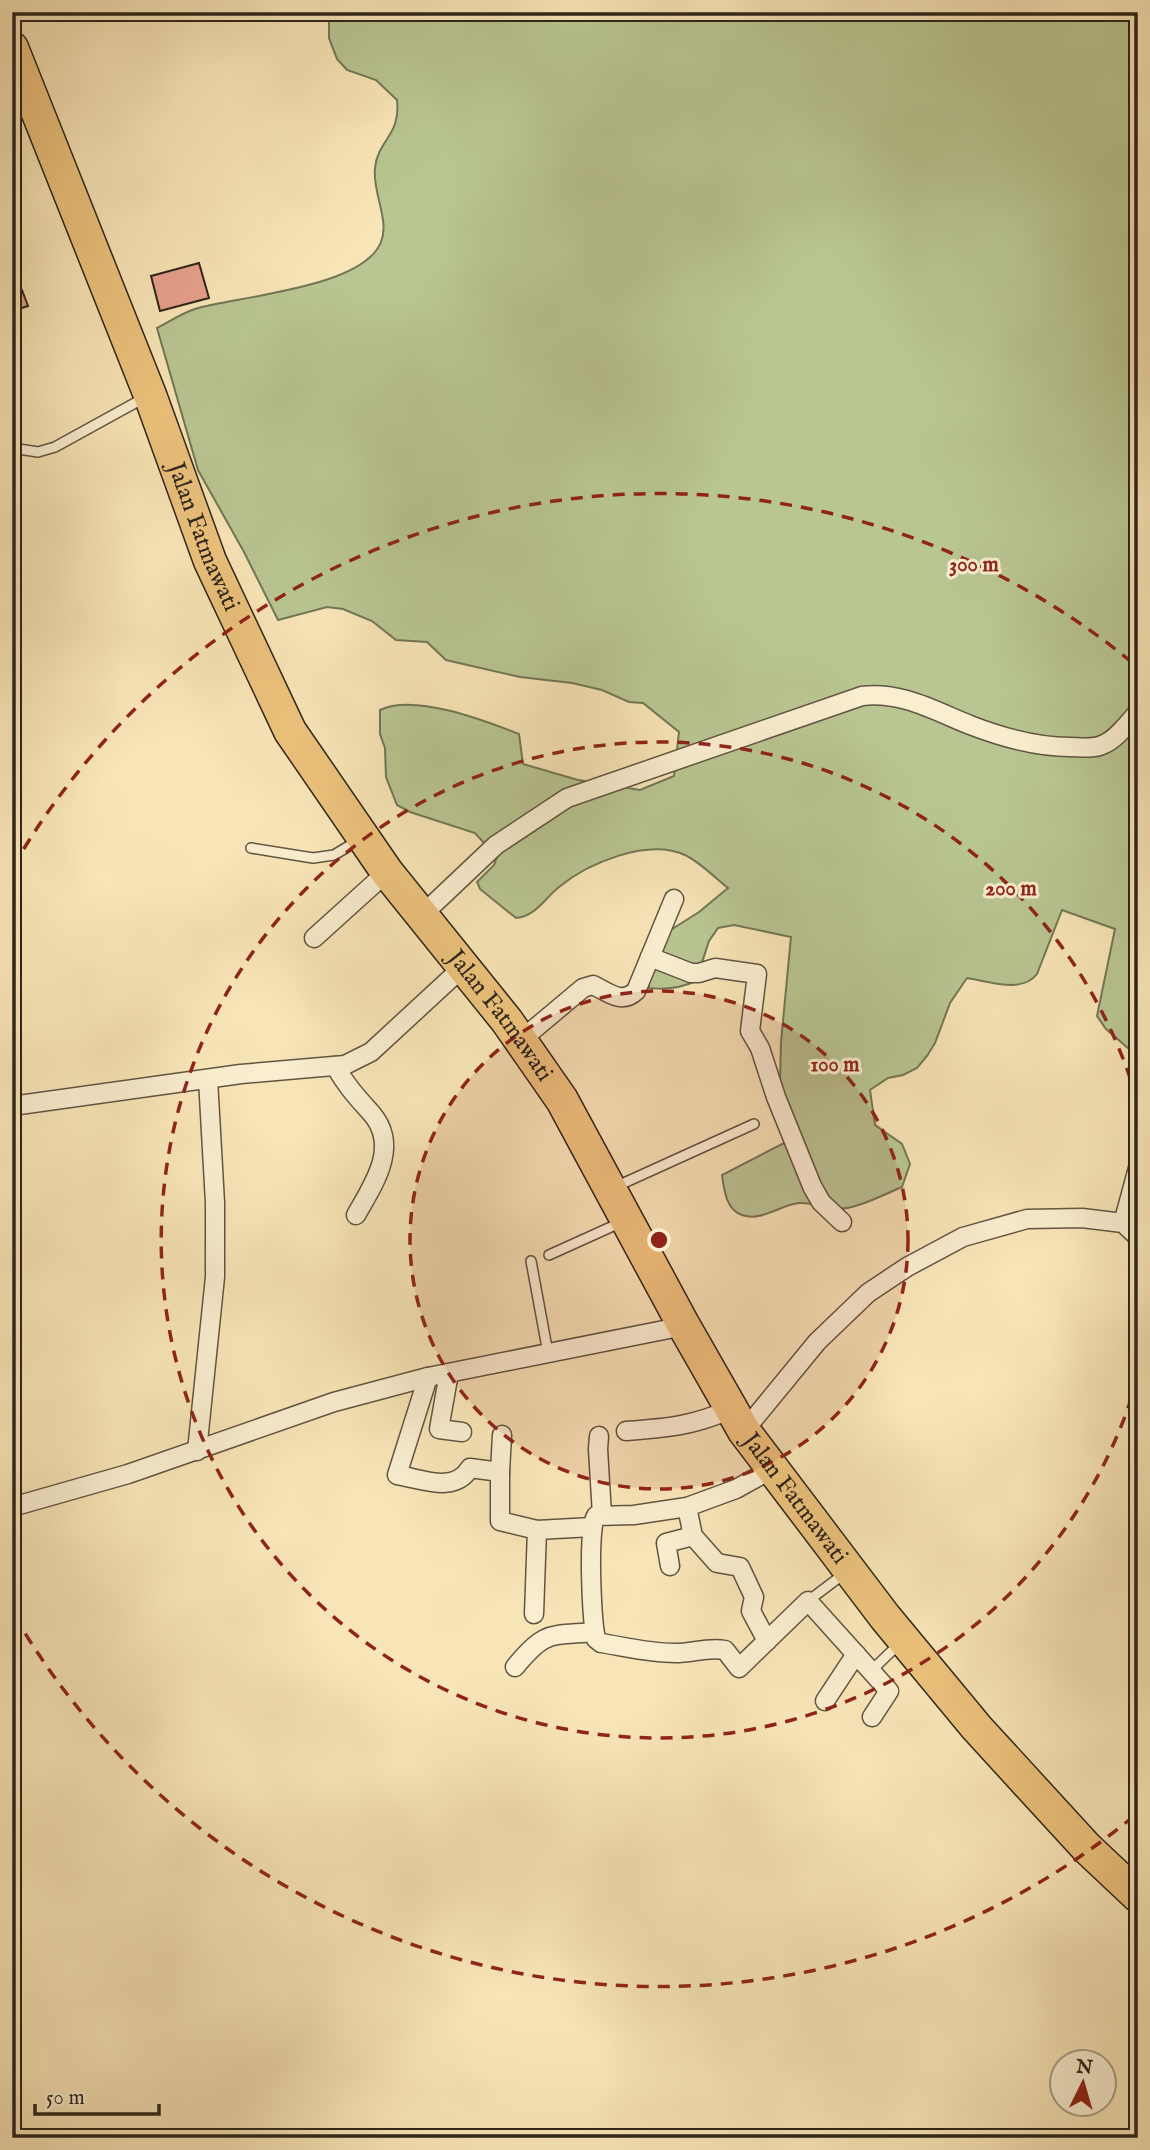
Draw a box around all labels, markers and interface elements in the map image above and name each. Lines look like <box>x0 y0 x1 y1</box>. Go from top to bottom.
street label: Jalan Fatmawati <box>159 455 247 616</box>
text: 300 m <box>949 552 999 579</box>
text: 200 m <box>985 876 1037 903</box>
street label: Jalan Fatmawati <box>438 941 560 1088</box>
text: 100 m <box>810 1052 860 1079</box>
centre of rings <box>647 1228 671 1252</box>
street label: Jalan Fatmawati <box>733 1424 855 1571</box>
north arrow <box>1048 2048 1118 2118</box>
text: N <box>1074 2055 1094 2081</box>
scale bar <box>35 2073 159 2117</box>
text: 50 m <box>46 2085 85 2112</box>

